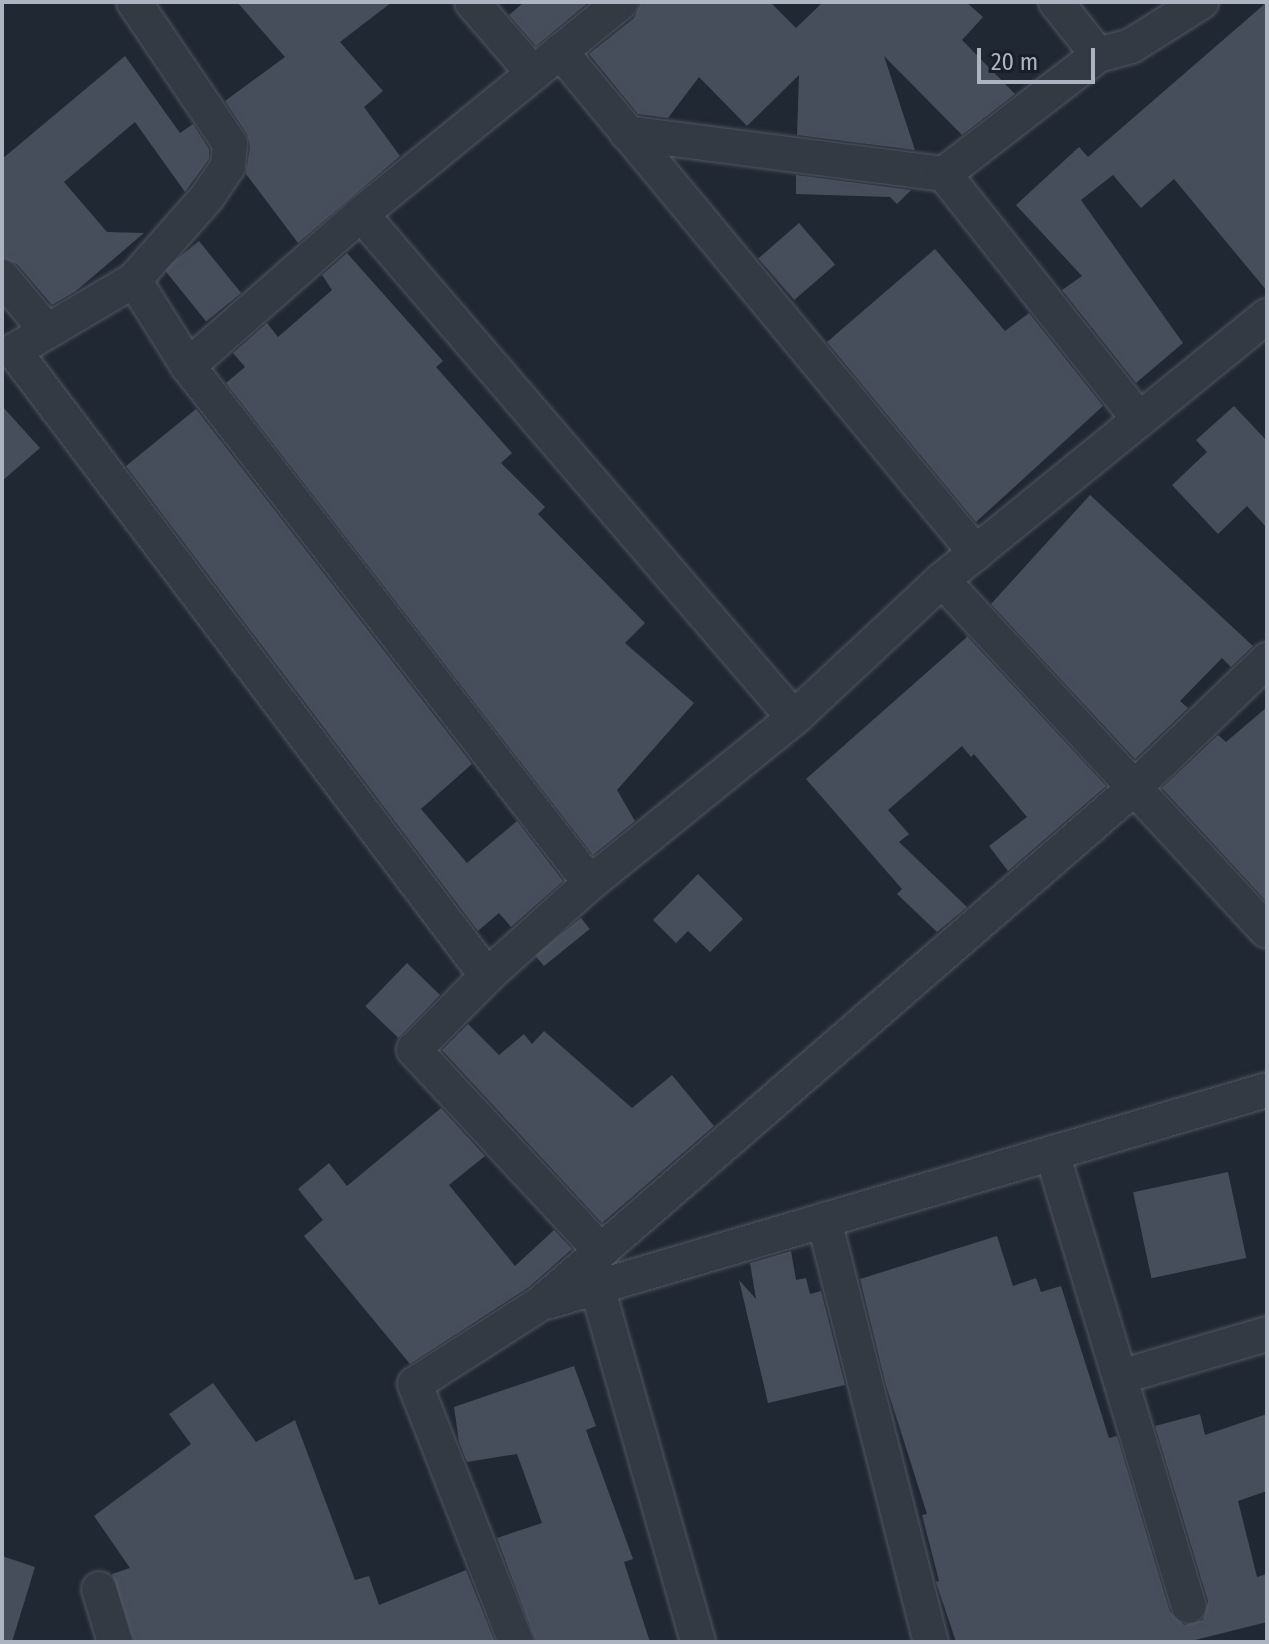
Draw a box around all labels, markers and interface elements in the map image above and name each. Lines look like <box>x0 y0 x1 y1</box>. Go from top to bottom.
scale bar <box>981 32 1099 82</box>
text: 20 m <box>991 48 1038 76</box>

